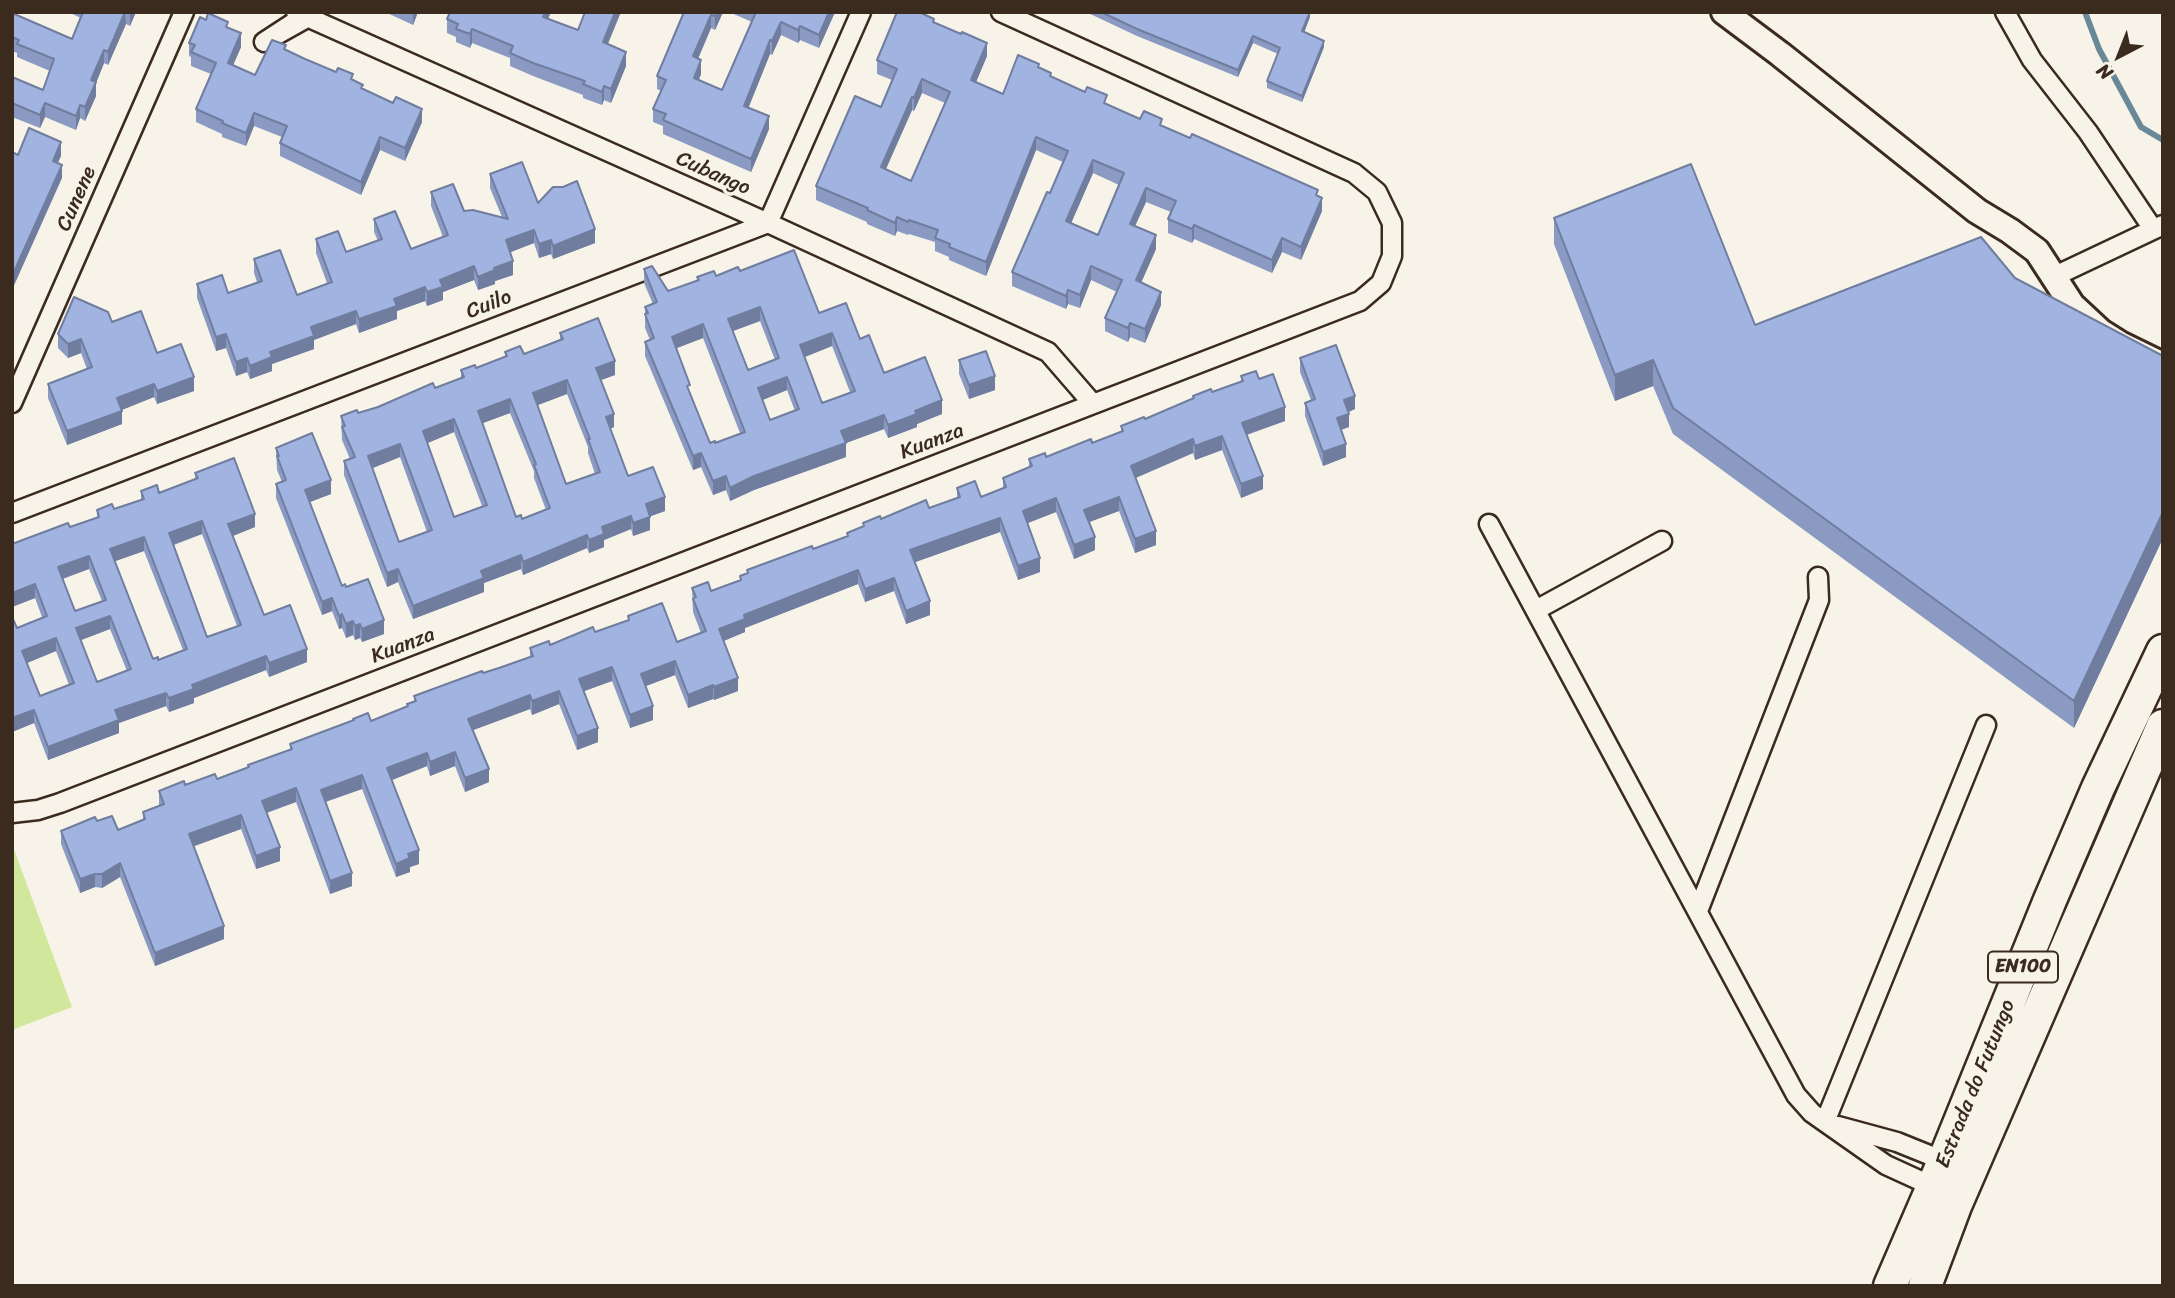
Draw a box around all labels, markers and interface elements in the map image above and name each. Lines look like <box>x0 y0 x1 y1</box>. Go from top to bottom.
north arrow <box>2084 21 2154 91</box>
text: N <box>2089 55 2121 89</box>
street label: Cubango <box>672 146 754 202</box>
street label: Cunene <box>52 163 102 235</box>
street label: Cuilo <box>463 285 515 325</box>
street label: Kuanza <box>896 418 968 466</box>
street label: Kuanza <box>367 622 439 670</box>
road number: EN100 <box>1988 951 2058 982</box>
street label: Estrada do Futungo <box>1931 996 2021 1172</box>

